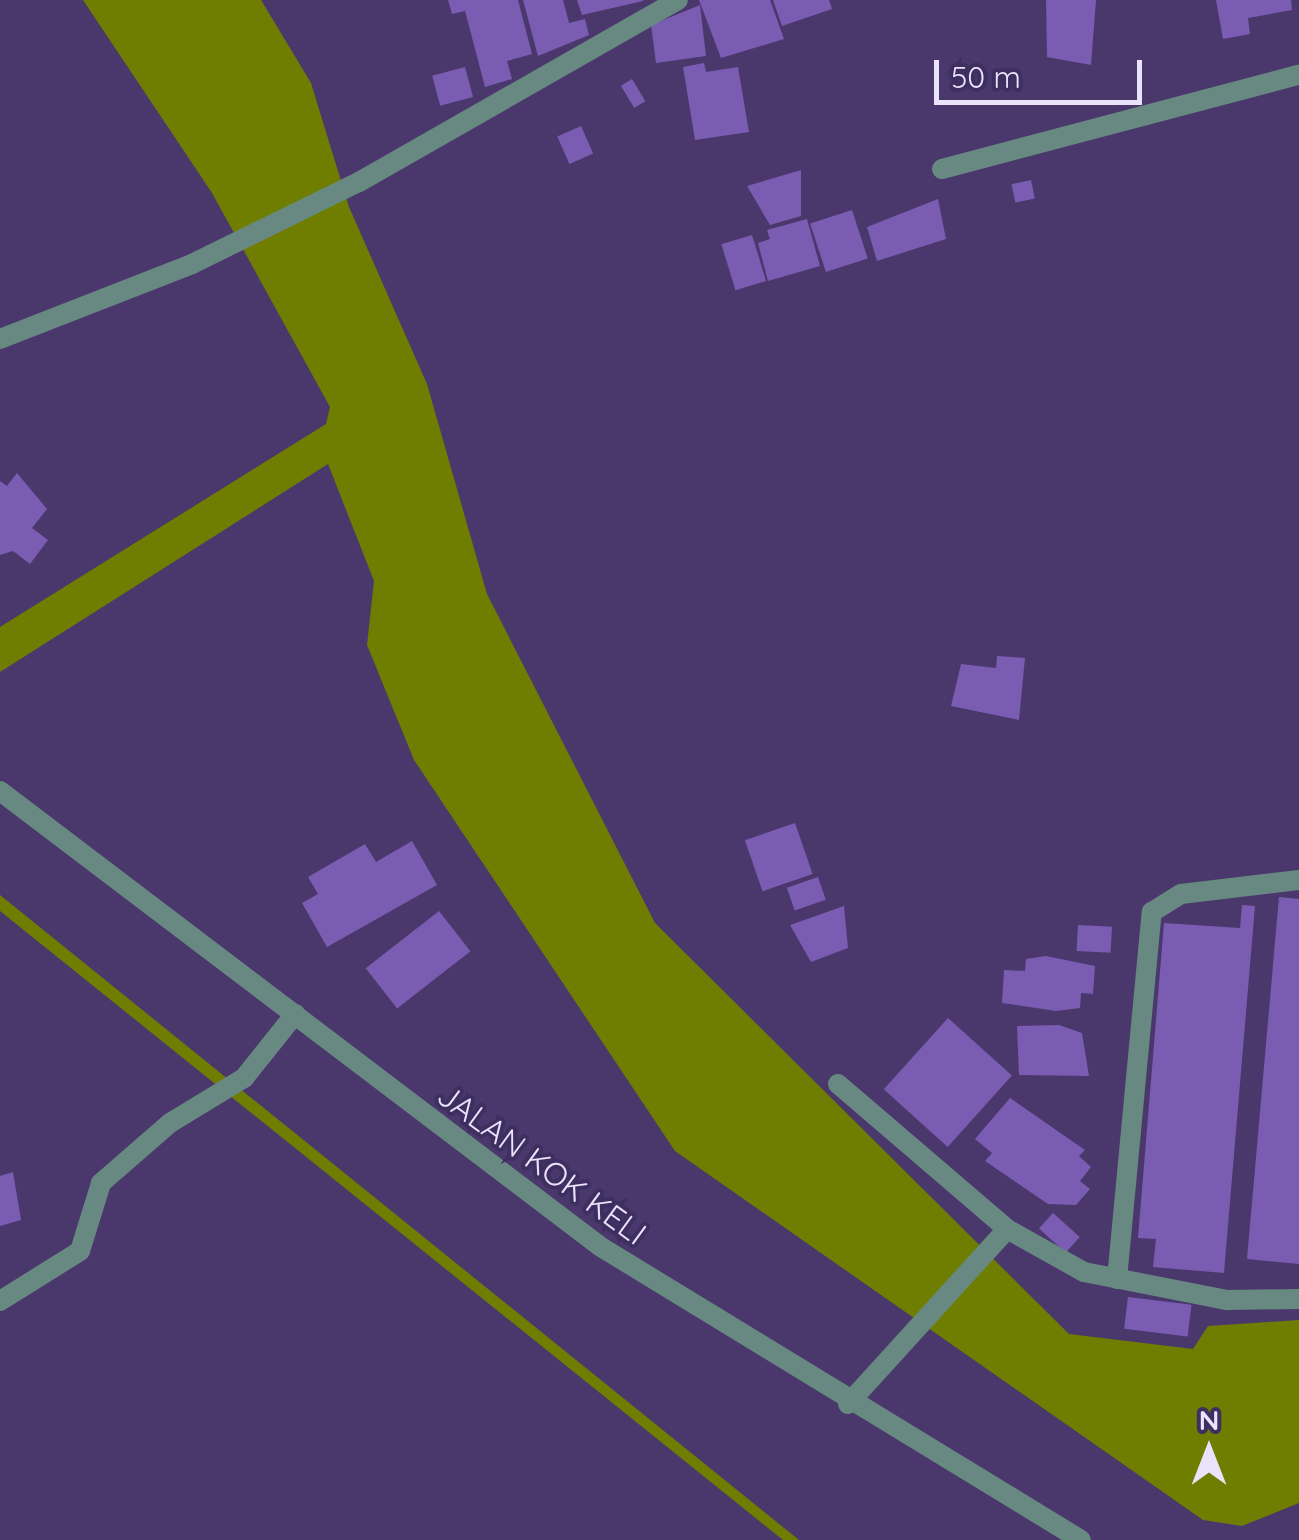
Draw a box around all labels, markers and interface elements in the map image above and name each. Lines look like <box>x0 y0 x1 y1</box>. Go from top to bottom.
scale bar <box>939 40 1146 102</box>
text: 50 m <box>951 58 1021 96</box>
street label: JALAN KOK KELI <box>430 1075 654 1253</box>
north arrow <box>1159 1400 1259 1500</box>
text: N <box>1199 1402 1219 1437</box>

